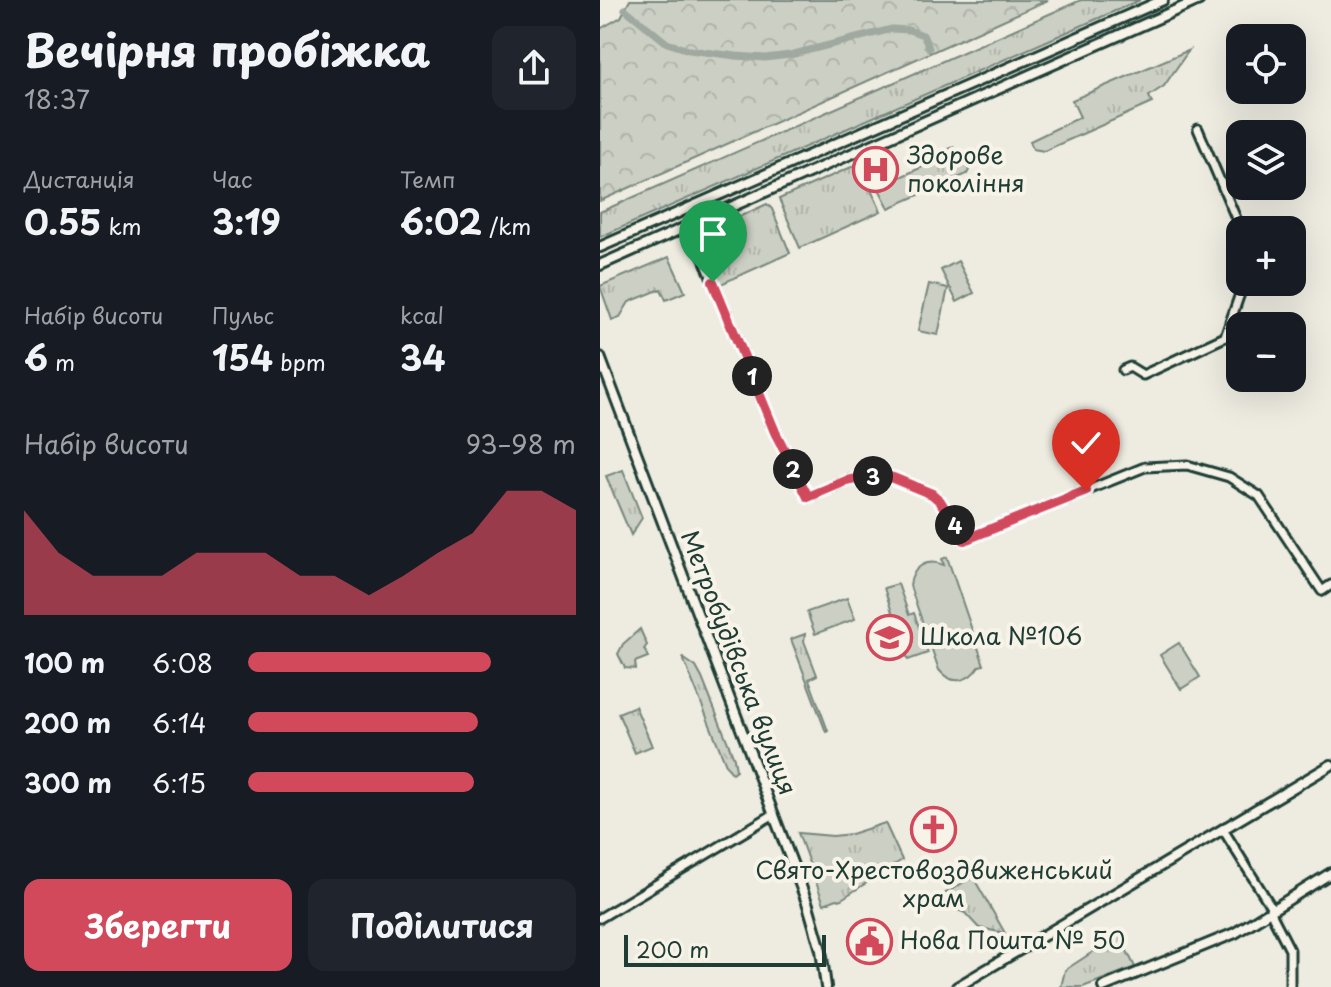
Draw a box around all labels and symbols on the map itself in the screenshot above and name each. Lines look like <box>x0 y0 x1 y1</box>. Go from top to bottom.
place label: Здорове покоління <box>906 136 1025 200</box>
hospital icon: Здорове покоління <box>852 146 900 194</box>
pin <box>679 200 747 282</box>
pin: 1 <box>732 356 772 396</box>
pin <box>1052 409 1120 491</box>
pin: 2 <box>773 449 813 489</box>
pin: 3 <box>853 456 893 496</box>
pin: 4 <box>935 505 975 545</box>
street label: Метробудівська вулиця <box>673 525 807 800</box>
school or university icon: Школа №106 <box>865 613 913 661</box>
place label: Школа №106 <box>920 617 1082 653</box>
church icon: Свято-Хрестовоздвиженський храм <box>910 805 958 853</box>
place label: Свято-Хрестовоздвиженський храм <box>755 851 1113 915</box>
public building icon: Нова Пошта № 50 <box>845 917 893 965</box>
place label: Нова Пошта № 50 <box>900 921 1125 957</box>
scale bar <box>624 931 826 967</box>

